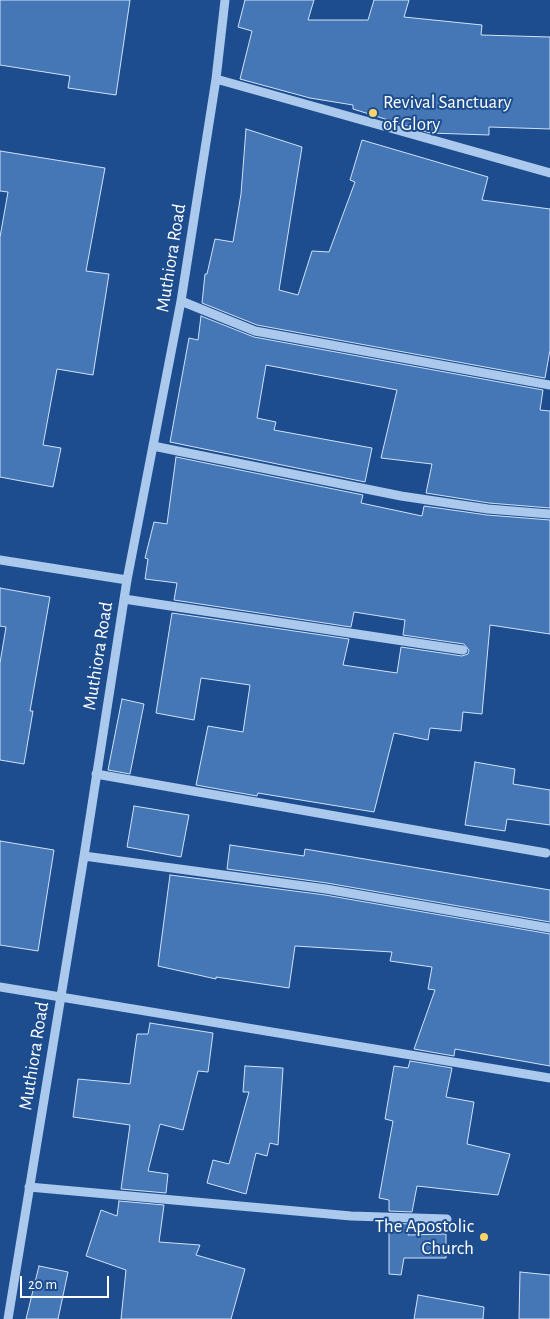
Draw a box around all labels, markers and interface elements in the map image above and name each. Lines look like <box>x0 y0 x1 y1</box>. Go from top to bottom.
place label: Revival Sanctuary of Glory <box>383 91 512 135</box>
marker: Revival Sanctuary of Glory <box>367 107 379 119</box>
street label: Muthiora Road <box>151 202 191 314</box>
street label: Muthiora Road <box>78 600 118 712</box>
street label: Muthiora Road <box>14 1000 54 1112</box>
place label: The Apostolic Church <box>375 1215 474 1259</box>
marker: The Apostolic Church <box>478 1231 490 1243</box>
scale bar <box>22 1266 111 1298</box>
text: 20 m <box>28 1277 57 1292</box>

